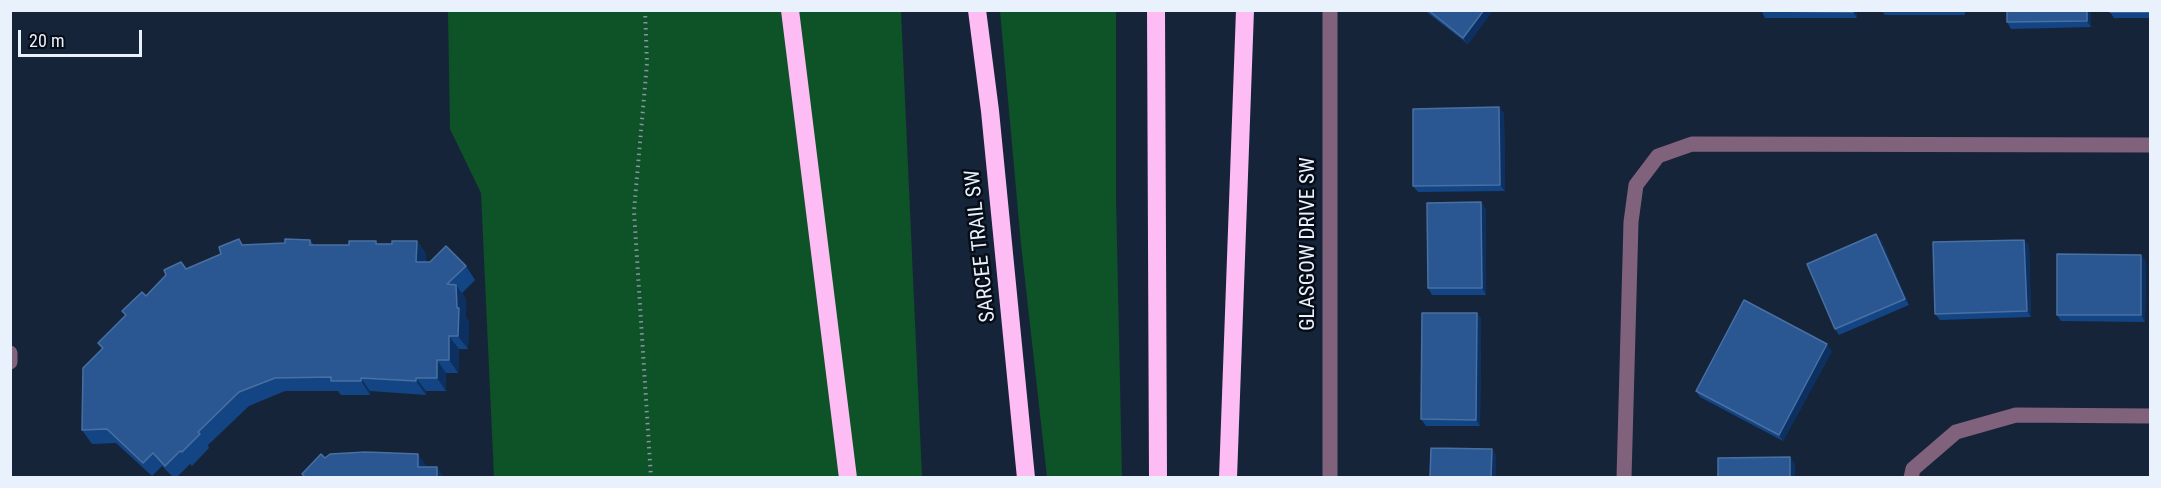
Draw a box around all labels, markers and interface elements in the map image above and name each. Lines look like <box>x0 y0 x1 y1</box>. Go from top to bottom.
scale bar <box>21 18 146 56</box>
text: 20 m <box>29 30 64 51</box>
street label: GLASGOW DRIVE SW <box>1296 157 1322 331</box>
street label: SARCEE TRAIL SW <box>960 169 1002 323</box>

